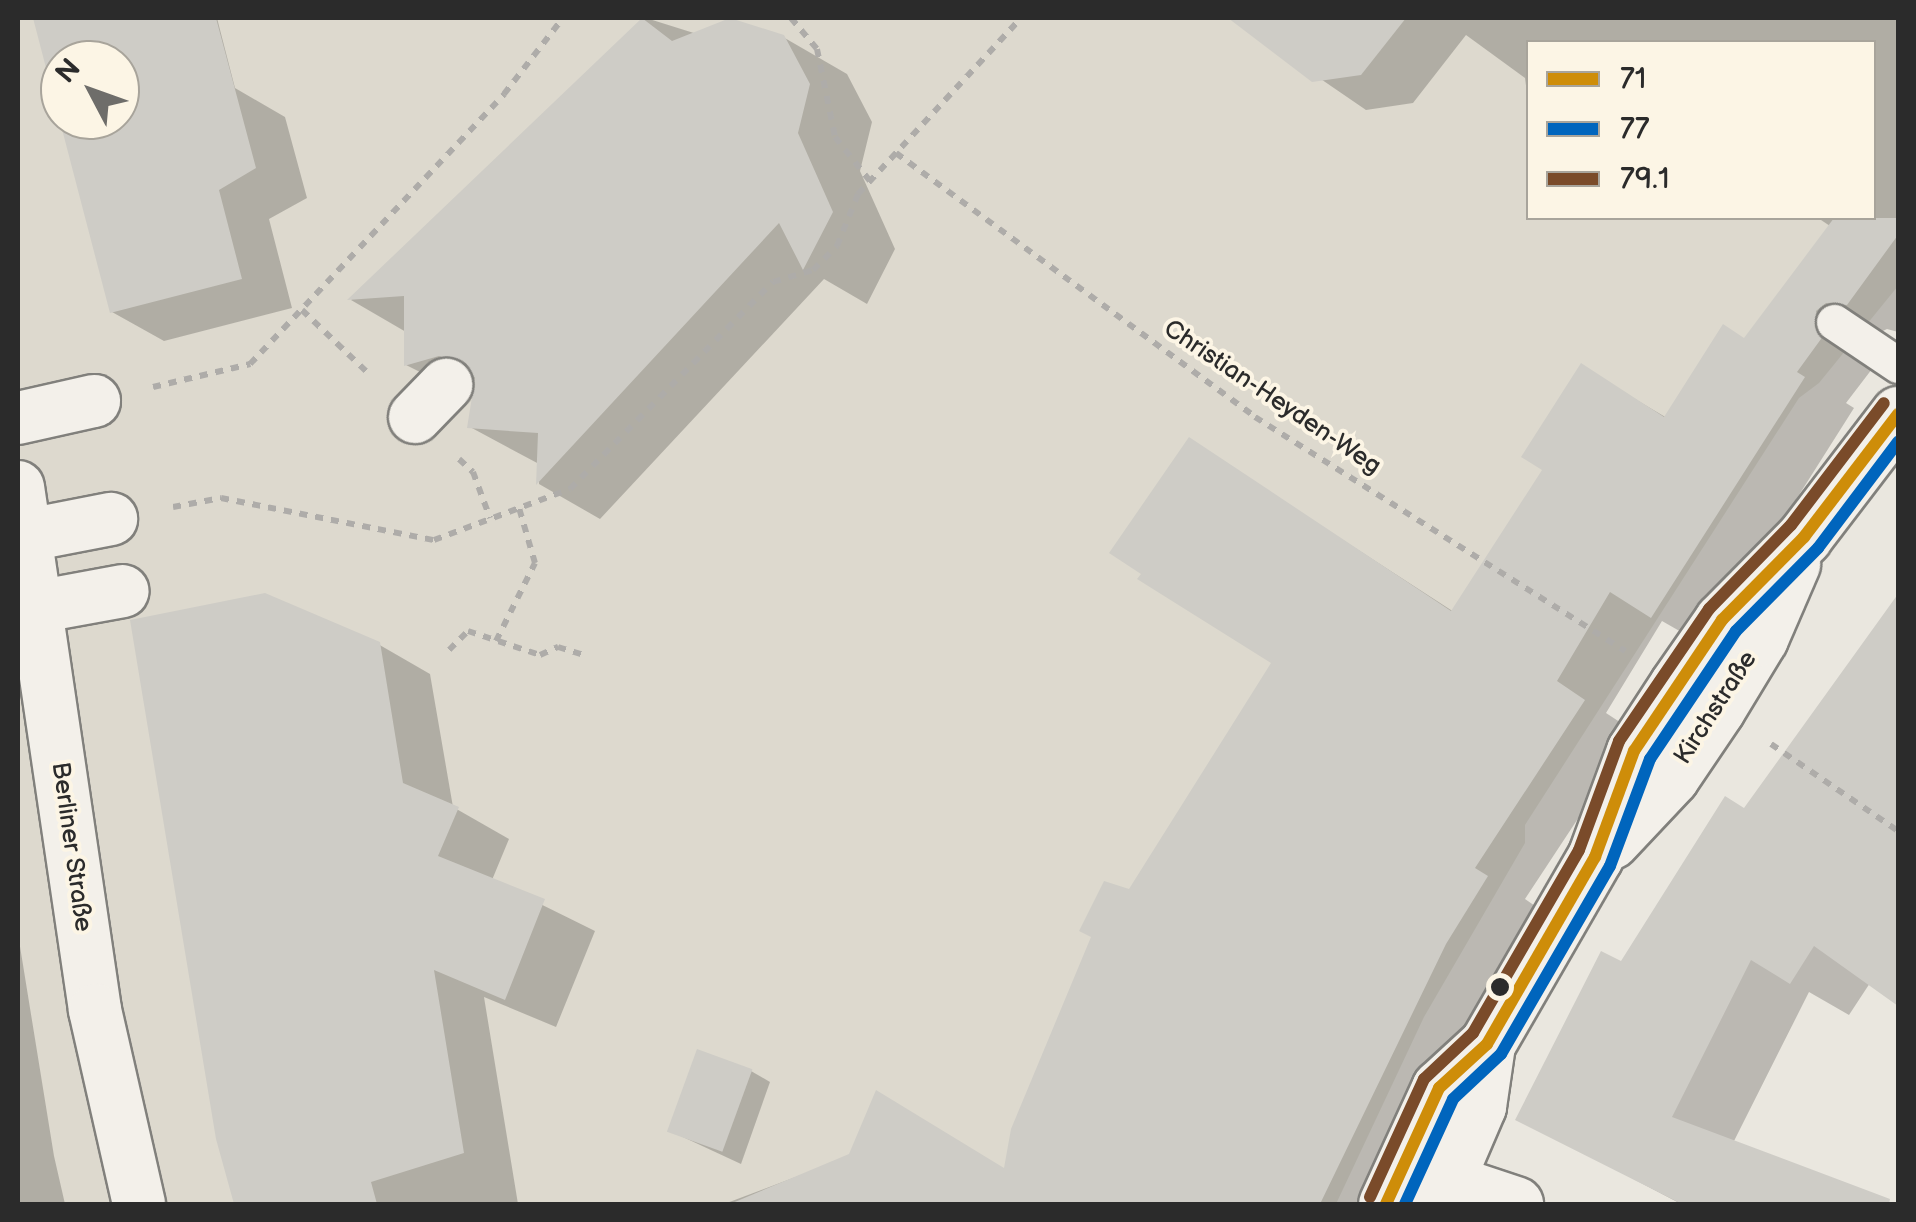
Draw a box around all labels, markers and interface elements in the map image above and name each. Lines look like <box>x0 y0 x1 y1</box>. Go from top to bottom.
north arrow <box>40 40 140 140</box>
legend <box>1526 40 1876 220</box>
text: N <box>49 53 88 90</box>
text: 71 <box>1620 61 1646 97</box>
text: 77 <box>1620 111 1649 147</box>
text: 79.1 <box>1620 161 1670 197</box>
street label: Christian-Heyden-Weg <box>1158 314 1386 482</box>
street label: Kirchstraße <box>1668 646 1764 770</box>
street label: Berliner Straße <box>44 760 98 934</box>
unlabelled marker <box>1490 977 1510 997</box>

